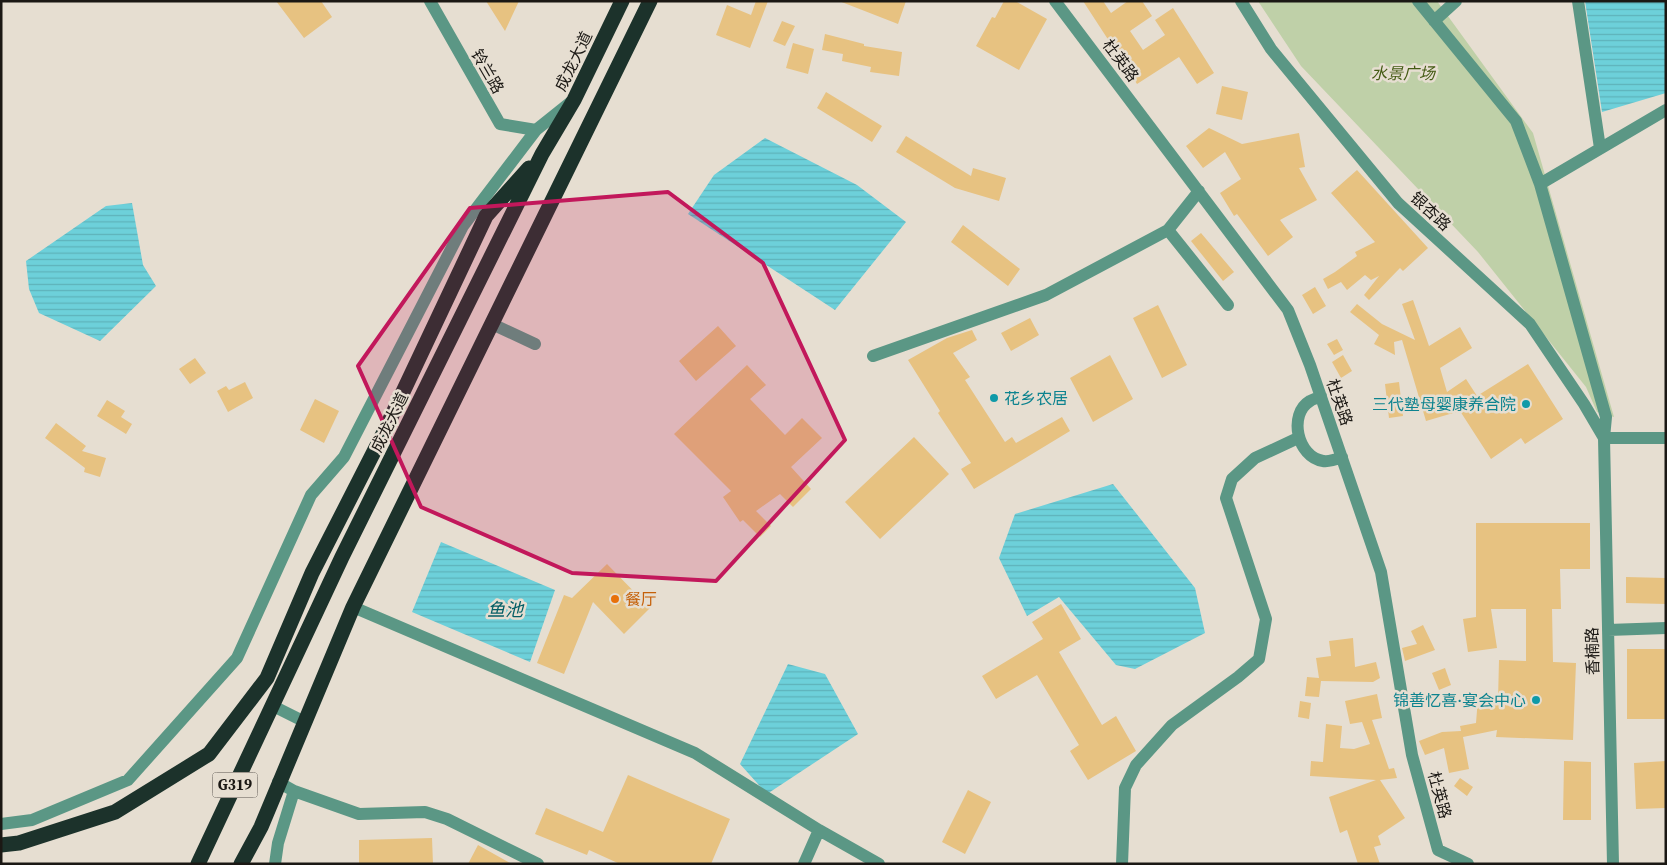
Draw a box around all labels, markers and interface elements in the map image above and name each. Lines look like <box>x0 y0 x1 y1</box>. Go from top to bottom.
street label: 成龙大道 <box>549 27 597 95</box>
street label: 杜英路 <box>1098 34 1144 86</box>
street label: 铃兰路 <box>466 45 510 97</box>
park label: 水景广场 <box>1371 62 1437 84</box>
street label: 银杏路 <box>1406 187 1456 235</box>
street label: 杜英路 <box>1322 376 1358 428</box>
place label: 花乡农居 <box>1004 387 1068 409</box>
street label: 成龙大道 <box>365 388 413 456</box>
marker: 花乡农居 <box>988 392 1000 404</box>
place label: 三代塾母婴康养合院 <box>1372 393 1516 415</box>
marker: 三代塾母婴康养合院 <box>1520 398 1532 410</box>
place label: 餐厅 <box>625 588 657 610</box>
marker: 餐厅 <box>609 593 621 605</box>
water label: 鱼池 <box>487 597 525 622</box>
street label: 香楠路 <box>1581 627 1603 675</box>
place label: 锦善忆喜·宴会中心 <box>1393 689 1526 711</box>
marker: 锦善忆喜·宴会中心 <box>1530 694 1542 706</box>
street label: 杜英路 <box>1423 769 1457 821</box>
road number: G319 <box>212 772 258 798</box>

